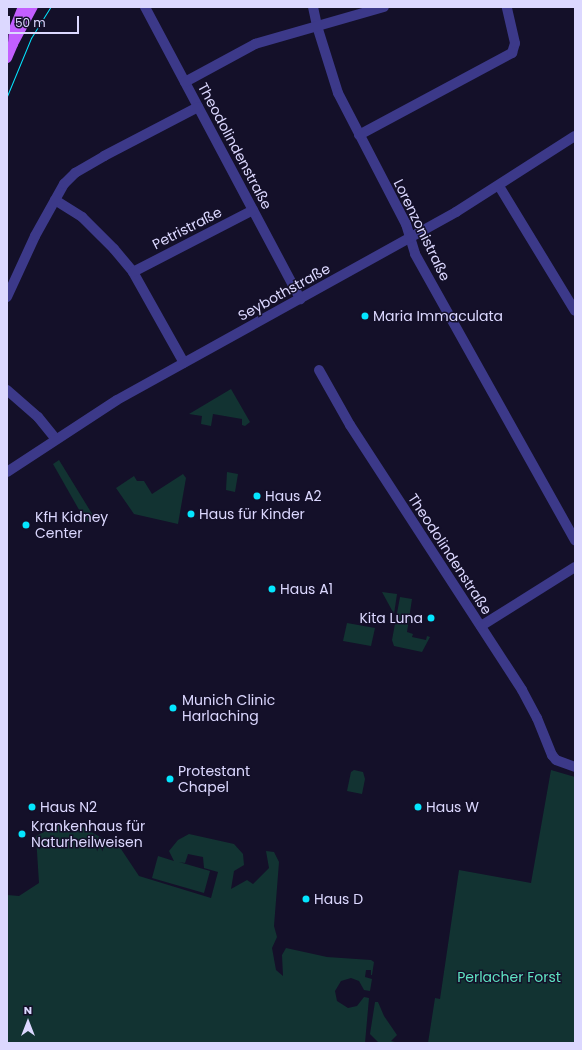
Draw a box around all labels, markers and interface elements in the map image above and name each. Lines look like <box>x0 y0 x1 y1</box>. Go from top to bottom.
scale bar <box>10 8 81 34</box>
text: 50 m <box>15 14 46 31</box>
street label: Theodolindenstraße <box>195 80 275 212</box>
street label: Lorenzonistraße <box>390 176 454 284</box>
street label: Petristraße <box>149 203 225 253</box>
street label: Seybothstraße <box>235 260 333 324</box>
place label: Maria Immaculata <box>373 308 503 324</box>
marker: Maria Immaculata <box>360 311 370 321</box>
place label: Haus A2 <box>265 488 322 504</box>
street label: Theodolindenstraße <box>405 490 495 618</box>
marker: Haus A2 <box>252 491 262 501</box>
place label: Haus für Kinder <box>199 506 305 522</box>
place label: KfH Kidney Center <box>35 509 108 542</box>
marker: Haus für Kinder <box>186 509 196 519</box>
marker: KfH Kidney Center <box>20 519 32 531</box>
place label: Haus A1 <box>280 581 333 597</box>
marker: Haus A1 <box>267 584 277 594</box>
place label: Kita Luna <box>359 610 423 626</box>
marker: Kita Luna <box>426 613 436 623</box>
place label: Munich Clinic Harlaching <box>182 692 275 724</box>
marker: Munich Clinic Harlaching <box>167 702 179 714</box>
place label: Protestant Chapel <box>178 763 250 796</box>
marker: Protestant Chapel <box>165 774 175 784</box>
place label: Haus N2 <box>40 799 97 815</box>
place label: Haus W <box>426 799 479 815</box>
marker: Haus N2 <box>27 802 37 812</box>
marker: Haus W <box>413 802 423 812</box>
place label: Krankenhaus für Naturheilweisen <box>31 818 145 850</box>
marker: Krankenhaus für Naturheilweisen <box>16 828 28 840</box>
place label: Haus D <box>314 891 363 907</box>
marker: Haus D <box>301 894 311 904</box>
park label: Perlacher Forst <box>457 969 561 985</box>
north arrow <box>8 1002 48 1042</box>
text: N <box>24 1002 32 1018</box>

